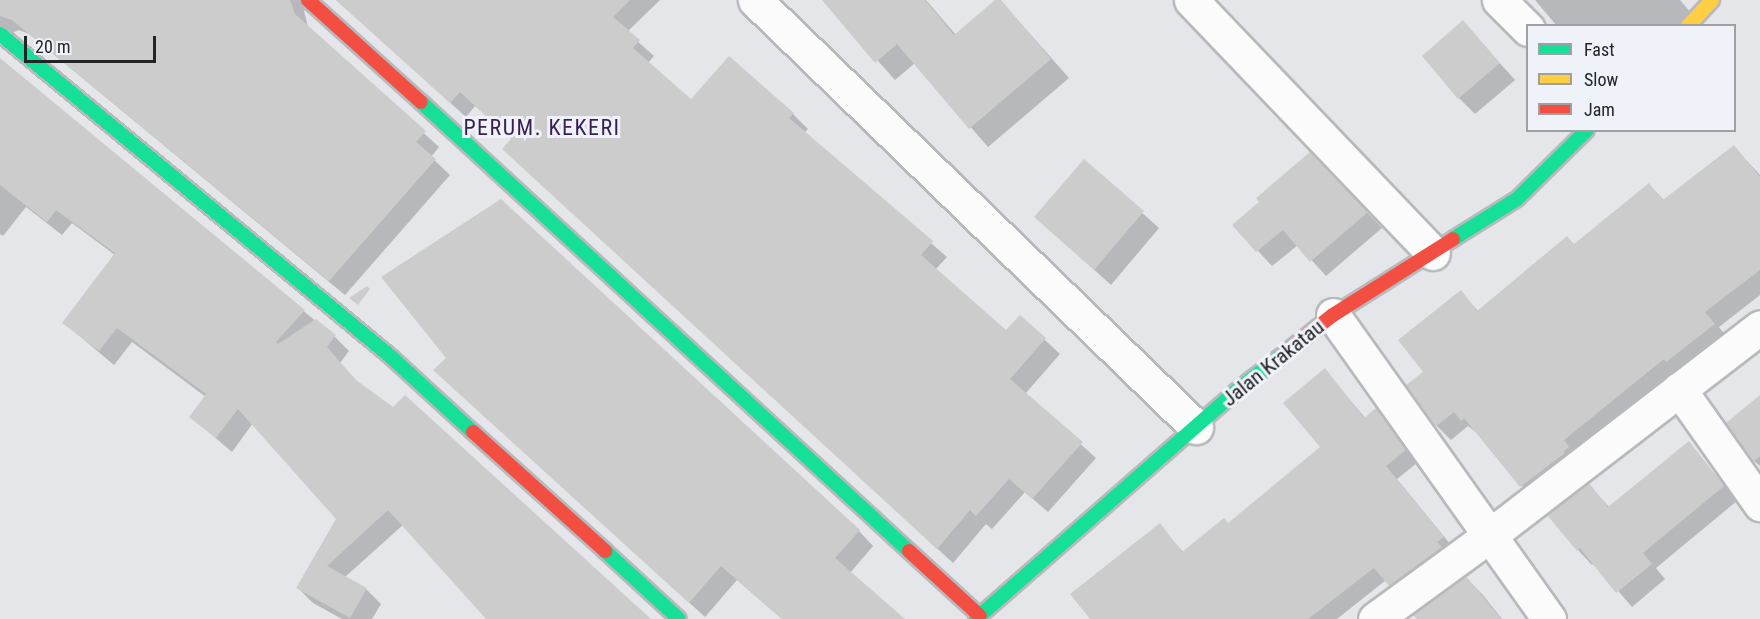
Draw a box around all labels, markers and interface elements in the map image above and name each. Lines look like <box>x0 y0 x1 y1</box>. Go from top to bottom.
scale bar <box>27 24 159 62</box>
legend <box>1526 24 1736 132</box>
text: 20 m <box>35 36 70 57</box>
text: Fast <box>1584 39 1615 60</box>
text: Slow <box>1584 69 1618 90</box>
text: Jam <box>1584 99 1615 120</box>
district label: PERUM. KEKERI <box>463 115 621 141</box>
street label: Jalan Krakatau <box>1217 314 1329 412</box>

